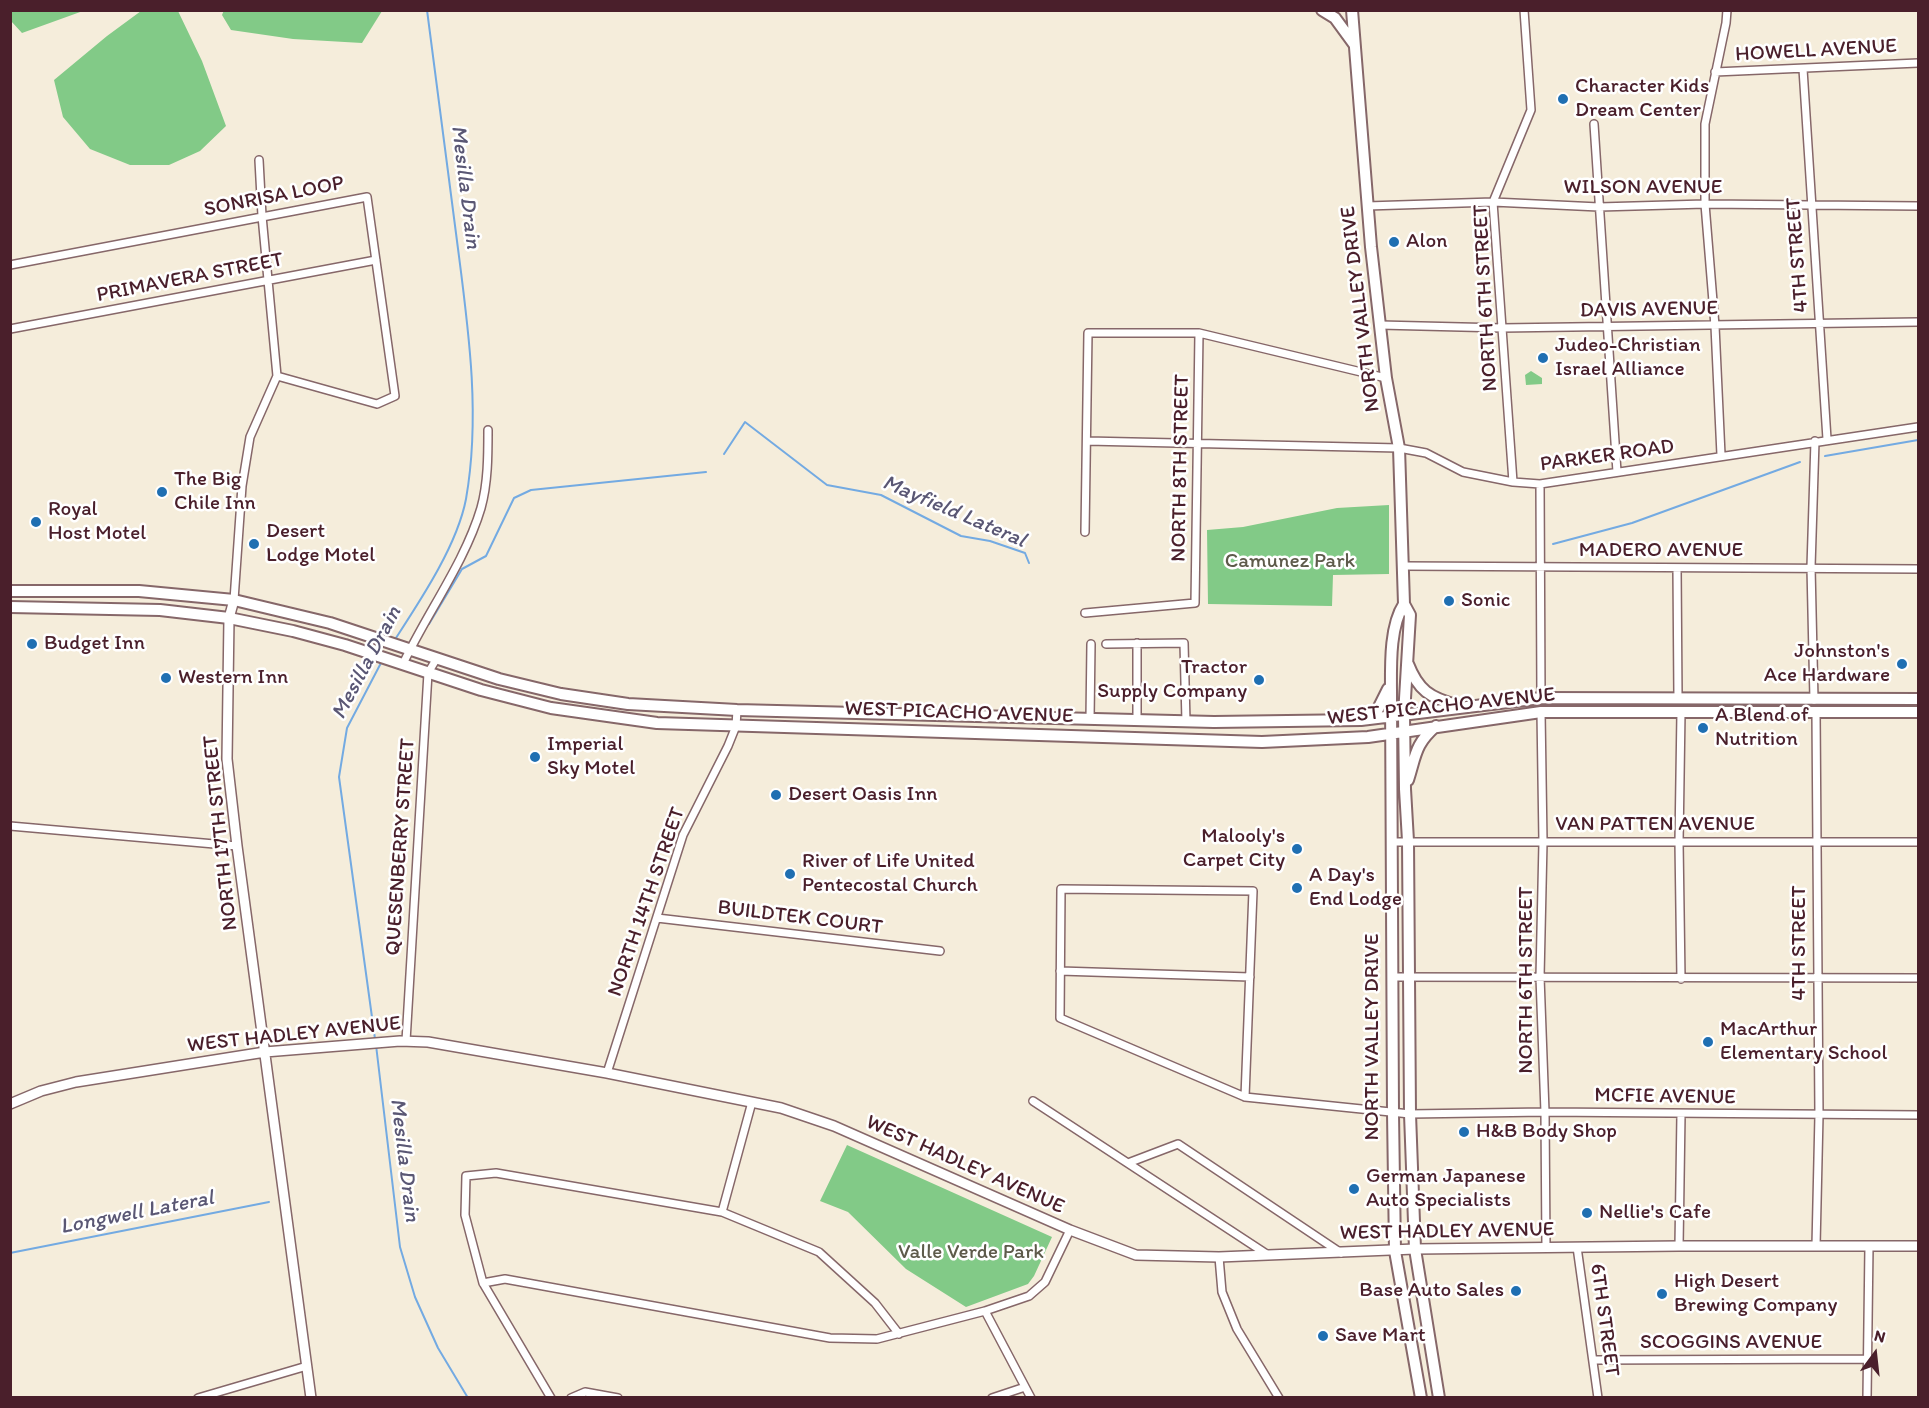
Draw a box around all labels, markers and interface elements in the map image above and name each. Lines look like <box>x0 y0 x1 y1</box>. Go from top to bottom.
street label: HOWELL AVENUE <box>1734 34 1898 68</box>
place label: Character Kids Dream Center <box>1575 74 1709 124</box>
marker: Character Kids Dream Center <box>1556 92 1570 106</box>
water label: Mesilla Drain <box>444 124 486 250</box>
street label: SONRISA LOOP <box>202 171 346 223</box>
street label: WILSON AVENUE <box>1564 175 1722 201</box>
street label: 4TH STREET <box>1781 197 1815 313</box>
street label: NORTH 6TH STREET <box>1469 204 1503 392</box>
street label: NORTH VALLEY DRIVE <box>1336 205 1386 413</box>
place label: Alon <box>1406 229 1447 255</box>
marker: Alon <box>1387 235 1401 249</box>
street label: PRIMAVERA STREET <box>95 248 285 308</box>
street label: DAVIS AVENUE <box>1580 296 1718 324</box>
place label: Judeo-Christian Israel Alliance <box>1555 333 1701 383</box>
marker: Judeo-Christian Israel Alliance <box>1536 351 1550 365</box>
street label: NORTH 8TH STREET <box>1167 374 1195 562</box>
street label: PARKER ROAD <box>1538 434 1676 478</box>
place label: The Big Chile Inn <box>174 467 256 517</box>
water label: Mayfield Lateral <box>878 470 1030 554</box>
marker: The Big Chile Inn <box>155 485 169 499</box>
place label: Royal Host Motel <box>48 497 146 547</box>
marker: Royal Host Motel <box>29 515 43 529</box>
place label: Desert Lodge Motel <box>266 519 375 569</box>
marker: Desert Lodge Motel <box>247 537 261 551</box>
street label: MADERO AVENUE <box>1579 538 1743 564</box>
park label: Camunez Park <box>1225 549 1355 575</box>
place label: Sonic <box>1461 588 1510 614</box>
marker: Sonic <box>1442 594 1456 608</box>
water label: Mesilla Drain <box>326 602 408 724</box>
place label: Budget Inn <box>44 631 145 657</box>
marker: Budget Inn <box>25 637 39 651</box>
place label: Johnston's Ace Hardware <box>1764 639 1890 689</box>
place label: Tractor Supply Company <box>1097 655 1247 705</box>
marker: Johnston's Ace Hardware <box>1895 657 1909 671</box>
place label: Western Inn <box>178 665 288 691</box>
marker: Western Inn <box>159 671 173 685</box>
marker: Tractor Supply Company <box>1252 673 1266 687</box>
street label: WEST PICACHO AVENUE <box>1326 682 1556 732</box>
street label: WEST PICACHO AVENUE <box>844 696 1074 730</box>
place label: A Blend of Nutrition <box>1715 703 1809 753</box>
marker: A Blend of Nutrition <box>1696 721 1710 735</box>
place label: Imperial Sky Motel <box>547 732 635 782</box>
street label: NORTH 17TH STREET <box>198 734 244 932</box>
street label: QUESENBERRY STREET <box>381 737 421 957</box>
marker: Imperial Sky Motel <box>528 750 542 764</box>
place label: Desert Oasis Inn <box>788 782 937 808</box>
marker: Desert Oasis Inn <box>769 788 783 802</box>
street label: NORTH 14TH STREET <box>603 804 691 1000</box>
street label: VAN PATTEN AVENUE <box>1555 812 1755 838</box>
place label: Malooly's Carpet City <box>1183 824 1285 874</box>
marker: Malooly's Carpet City <box>1290 842 1304 856</box>
place label: River of Life United Pentecostal Church <box>802 849 978 899</box>
place label: A Day's End Lodge <box>1309 863 1402 913</box>
marker: River of Life United Pentecostal Church <box>783 867 797 881</box>
marker: A Day's End Lodge <box>1290 881 1304 895</box>
street label: 4TH STREET <box>1787 885 1813 1001</box>
street label: NORTH 6TH STREET <box>1514 886 1540 1074</box>
street label: BUILDTEK COURT <box>716 895 884 941</box>
street label: NORTH VALLEY DRIVE <box>1360 933 1386 1141</box>
street label: WEST HADLEY AVENUE <box>186 1011 402 1059</box>
place label: MacArthur Elementary School <box>1720 1017 1887 1067</box>
marker: MacArthur Elementary School <box>1701 1035 1715 1049</box>
street label: MCFIE AVENUE <box>1594 1083 1736 1111</box>
water label: Mesilla Drain <box>383 1097 425 1223</box>
street label: WEST HADLEY AVENUE <box>862 1110 1068 1220</box>
place label: H&B Body Shop <box>1476 1119 1617 1145</box>
marker: H&B Body Shop <box>1457 1125 1471 1139</box>
place label: German Japanese Auto Specialists <box>1366 1164 1526 1214</box>
marker: German Japanese Auto Specialists <box>1347 1182 1361 1196</box>
water label: Longwell Lateral <box>58 1185 216 1241</box>
place label: Nellie's Cafe <box>1599 1200 1711 1226</box>
marker: Nellie's Cafe <box>1580 1206 1594 1220</box>
street label: WEST HADLEY AVENUE <box>1339 1218 1555 1246</box>
park label: Valle Verde Park <box>898 1240 1044 1266</box>
street label: 6TH STREET <box>1584 1262 1624 1378</box>
place label: High Desert Brewing Company <box>1674 1269 1837 1319</box>
place label: Base Auto Sales <box>1359 1278 1504 1304</box>
marker: Base Auto Sales <box>1509 1284 1523 1298</box>
marker: High Desert Brewing Company <box>1655 1287 1669 1301</box>
place label: Save Mart <box>1335 1323 1426 1349</box>
north arrow <box>1845 1324 1905 1384</box>
text: N <box>1872 1326 1887 1347</box>
marker: Save Mart <box>1316 1329 1330 1343</box>
street label: SCOGGINS AVENUE <box>1640 1330 1822 1356</box>

